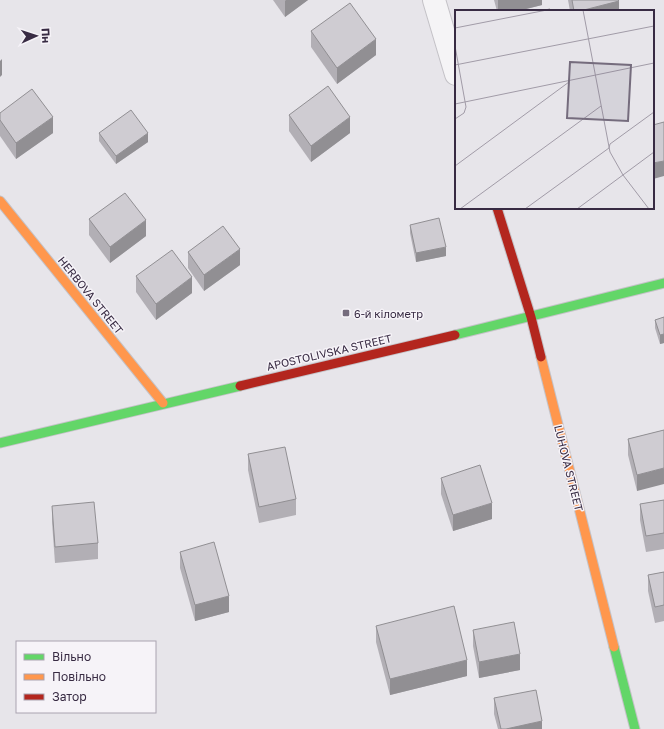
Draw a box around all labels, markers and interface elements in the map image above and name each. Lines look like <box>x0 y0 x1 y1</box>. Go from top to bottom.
inset map <box>455 10 654 209</box>
north arrow <box>16 16 56 56</box>
text: Пн <box>40 28 53 44</box>
street label: HERBOVA STREET <box>56 254 126 336</box>
place label: 6-й кілометр <box>354 307 423 320</box>
marker: 6-й кілометр <box>341 308 351 318</box>
street label: APOSTOLIVSKA STREET <box>265 331 393 373</box>
street label: LUHOVA STREET <box>552 424 586 513</box>
legend <box>16 641 156 713</box>
text: Вільно <box>52 649 91 664</box>
text: Повільно <box>52 669 106 684</box>
text: Затор <box>52 689 87 704</box>

